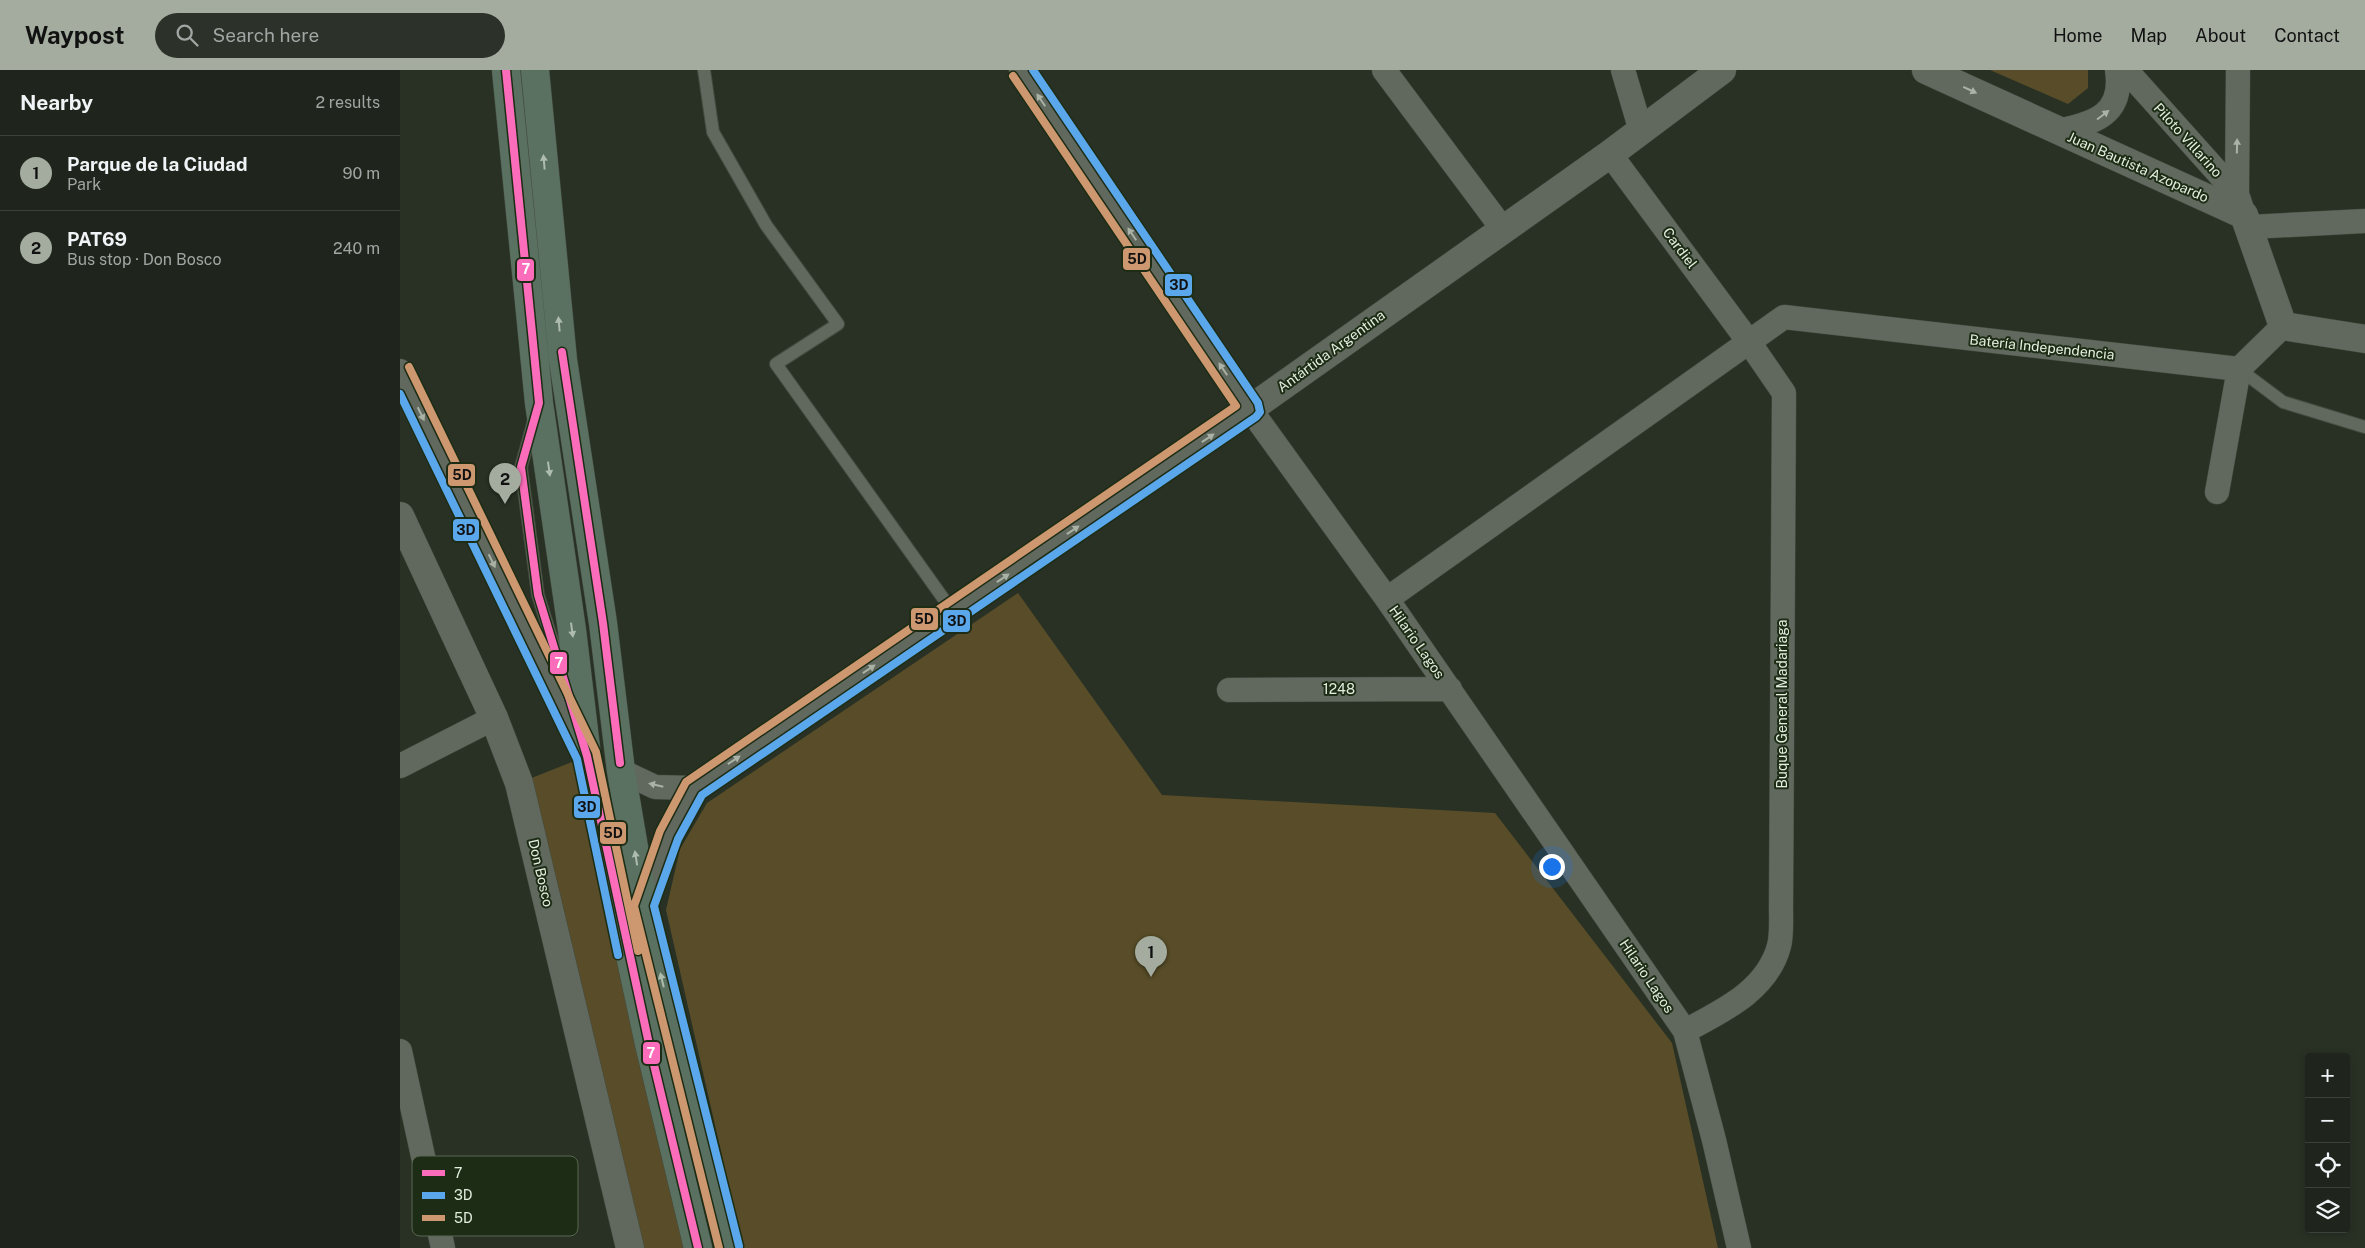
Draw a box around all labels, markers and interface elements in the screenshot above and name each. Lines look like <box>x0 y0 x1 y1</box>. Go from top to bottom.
search box <box>155 13 505 58</box>
text: Waypost <box>25 21 125 49</box>
icon: search <box>173 21 201 49</box>
text: Search here <box>213 24 319 46</box>
text: Home <box>2053 25 2103 46</box>
text: Map <box>2131 25 2167 46</box>
text: About <box>2195 25 2246 46</box>
text: Contact <box>2274 25 2340 46</box>
one-way arrow <box>1963 87 1977 95</box>
text: Nearby <box>20 90 93 115</box>
text: 2 results <box>315 93 380 112</box>
one-way arrow <box>1036 93 1046 106</box>
street label: Piloto Villarino <box>2151 100 2225 180</box>
one-way arrow <box>2096 109 2109 120</box>
street label: Juan Bautista Azopardo <box>2065 129 2211 205</box>
one-way arrow <box>2234 137 2242 153</box>
text: Parque de la Ciudad <box>67 153 247 175</box>
one-way arrow <box>540 154 548 170</box>
text: 1 <box>33 164 39 183</box>
text: 90 m <box>343 164 380 183</box>
text: Park <box>67 175 101 194</box>
street label: Cardiel <box>1660 225 1700 271</box>
one-way arrow <box>1127 227 1137 241</box>
text: PAT69 <box>67 228 127 250</box>
text: 2 <box>31 239 41 258</box>
text: 240 m <box>333 239 380 258</box>
line badge: 5D <box>1122 247 1151 271</box>
text: Bus stop · Don Bosco <box>67 250 222 269</box>
text: 5D <box>1127 251 1147 267</box>
line badge: 7 <box>516 258 535 282</box>
text: 7 <box>522 261 531 277</box>
line badge: 3D <box>1164 273 1193 297</box>
text: 3D <box>1169 277 1189 293</box>
street label: Antártida Argentina <box>1274 307 1388 395</box>
one-way arrow <box>555 316 563 332</box>
street label: Batería Independencia <box>1969 331 2115 363</box>
one-way arrow <box>1218 362 1228 375</box>
one-way arrow <box>417 407 425 422</box>
one-way arrow <box>1201 433 1214 443</box>
one-way arrow <box>545 461 553 477</box>
line badge: 5D <box>447 463 476 487</box>
pin: 2 <box>489 463 521 504</box>
text: 5D <box>452 467 472 483</box>
line badge: 3D <box>452 518 480 542</box>
text: 3D <box>456 522 476 538</box>
one-way arrow <box>1067 525 1080 535</box>
one-way arrow <box>488 553 496 568</box>
one-way arrow <box>996 573 1010 583</box>
street label: Hilario Lagos <box>1386 602 1448 682</box>
line badge: 5D <box>910 607 939 631</box>
line badge: 3D <box>942 609 971 633</box>
text: 5D <box>914 611 934 627</box>
text: 3D <box>947 613 967 629</box>
street label: Buque General Madariaga <box>1774 619 1790 789</box>
one-way arrow <box>568 622 576 638</box>
line badge: 7 <box>549 651 568 675</box>
text: 7 <box>555 655 564 671</box>
one-way arrow <box>862 664 875 674</box>
street label: 1248 <box>1323 681 1355 697</box>
one-way arrow <box>728 756 741 765</box>
one-way arrow <box>649 781 664 789</box>
line badge: 3D <box>573 795 601 819</box>
text: 3D <box>577 799 597 815</box>
line badge: 5D <box>599 821 627 845</box>
text: 5D <box>603 825 623 841</box>
street label: Don Bosco <box>525 838 557 908</box>
one-way arrow <box>631 850 639 866</box>
your location <box>1539 854 1565 880</box>
pin: 1 <box>1135 936 1167 977</box>
street label: Hilario Lagos <box>1616 936 1678 1016</box>
one-way arrow <box>658 972 666 987</box>
line badge: 7 <box>642 1041 661 1065</box>
text: 7 <box>647 1045 656 1061</box>
map controls <box>2305 1053 2350 1233</box>
button: + <box>2305 1053 2350 1098</box>
button: − <box>2305 1098 2350 1143</box>
button: locate <box>2305 1143 2350 1188</box>
legend <box>412 1156 578 1236</box>
text: 7 <box>454 1165 462 1181</box>
text: 3D <box>454 1187 473 1203</box>
button: layers <box>2305 1188 2350 1233</box>
text: 5D <box>454 1210 473 1226</box>

